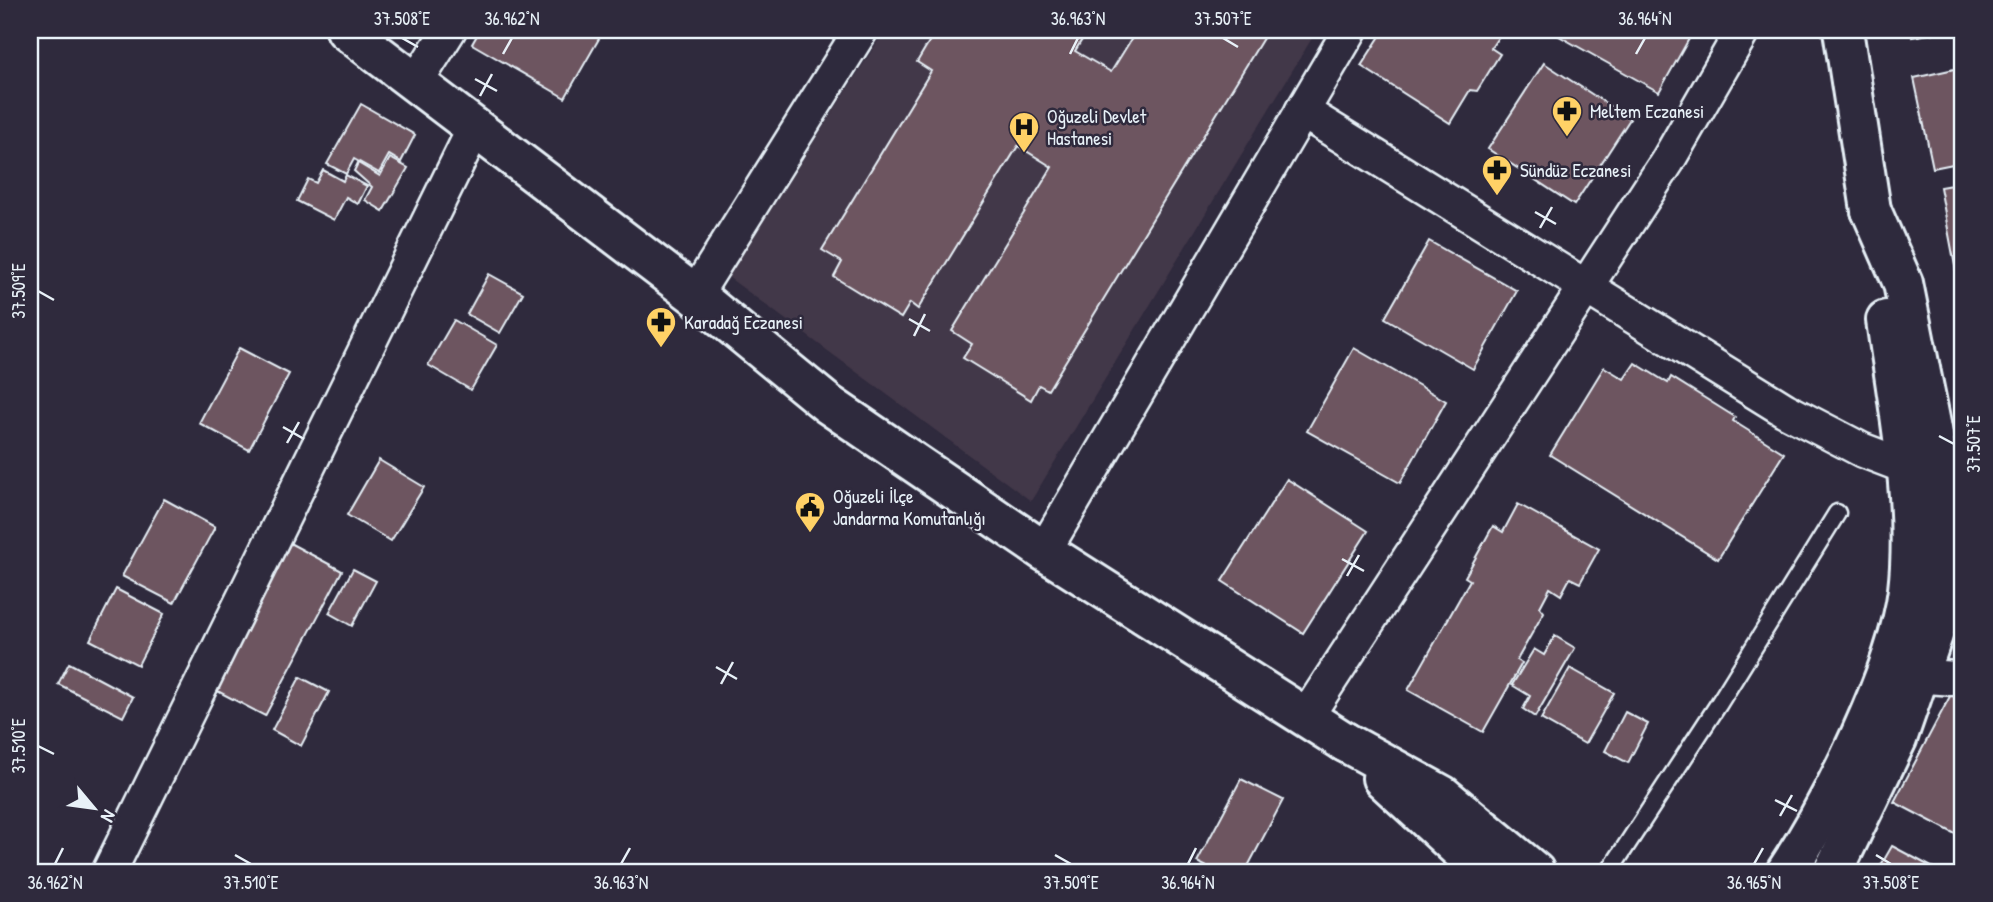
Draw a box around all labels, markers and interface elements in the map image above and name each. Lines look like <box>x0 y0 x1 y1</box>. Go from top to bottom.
text: 37.508°E <box>374 6 430 31</box>
text: 36.962°N <box>484 6 540 31</box>
text: 36.963°N <box>1051 6 1105 31</box>
text: 37.507°E <box>1194 6 1252 31</box>
text: 36.964°N <box>1618 6 1672 31</box>
pharmacy icon: Meltem Eczanesi <box>1550 94 1584 138</box>
place label: Meltem Eczanesi <box>1590 98 1704 124</box>
place label: Oğuzeli Devlet Hastanesi <box>1047 103 1147 151</box>
hospital icon: Oğuzeli Devlet Hastanesi <box>1007 110 1041 154</box>
pharmacy icon: Sündüz Eczanesi <box>1480 153 1514 197</box>
place label: Sündüz Eczanesi <box>1520 157 1632 183</box>
text: 37.509°E <box>6 263 31 319</box>
pharmacy icon: Karadağ Eczanesi <box>644 305 678 349</box>
place label: Karadağ Eczanesi <box>684 309 803 335</box>
text: 37.507°E <box>1961 415 1986 473</box>
place label: Oğuzeli İlçe Jandarma Komutanlığı <box>833 483 986 531</box>
public building icon: Oğuzeli İlçe Jandarma Komutanlığı <box>793 490 827 534</box>
text: 37.510°E <box>6 718 31 774</box>
north arrow <box>60 772 130 842</box>
text: N <box>95 806 123 827</box>
text: 36.962°N <box>27 870 83 895</box>
text: 37.510°E <box>223 870 279 895</box>
text: 36.963°N <box>594 870 648 895</box>
text: 37.509°E <box>1043 870 1099 895</box>
text: 36.964°N <box>1161 870 1215 895</box>
text: 36.965°N <box>1727 870 1781 895</box>
text: 37.508°E <box>1863 870 1919 895</box>

